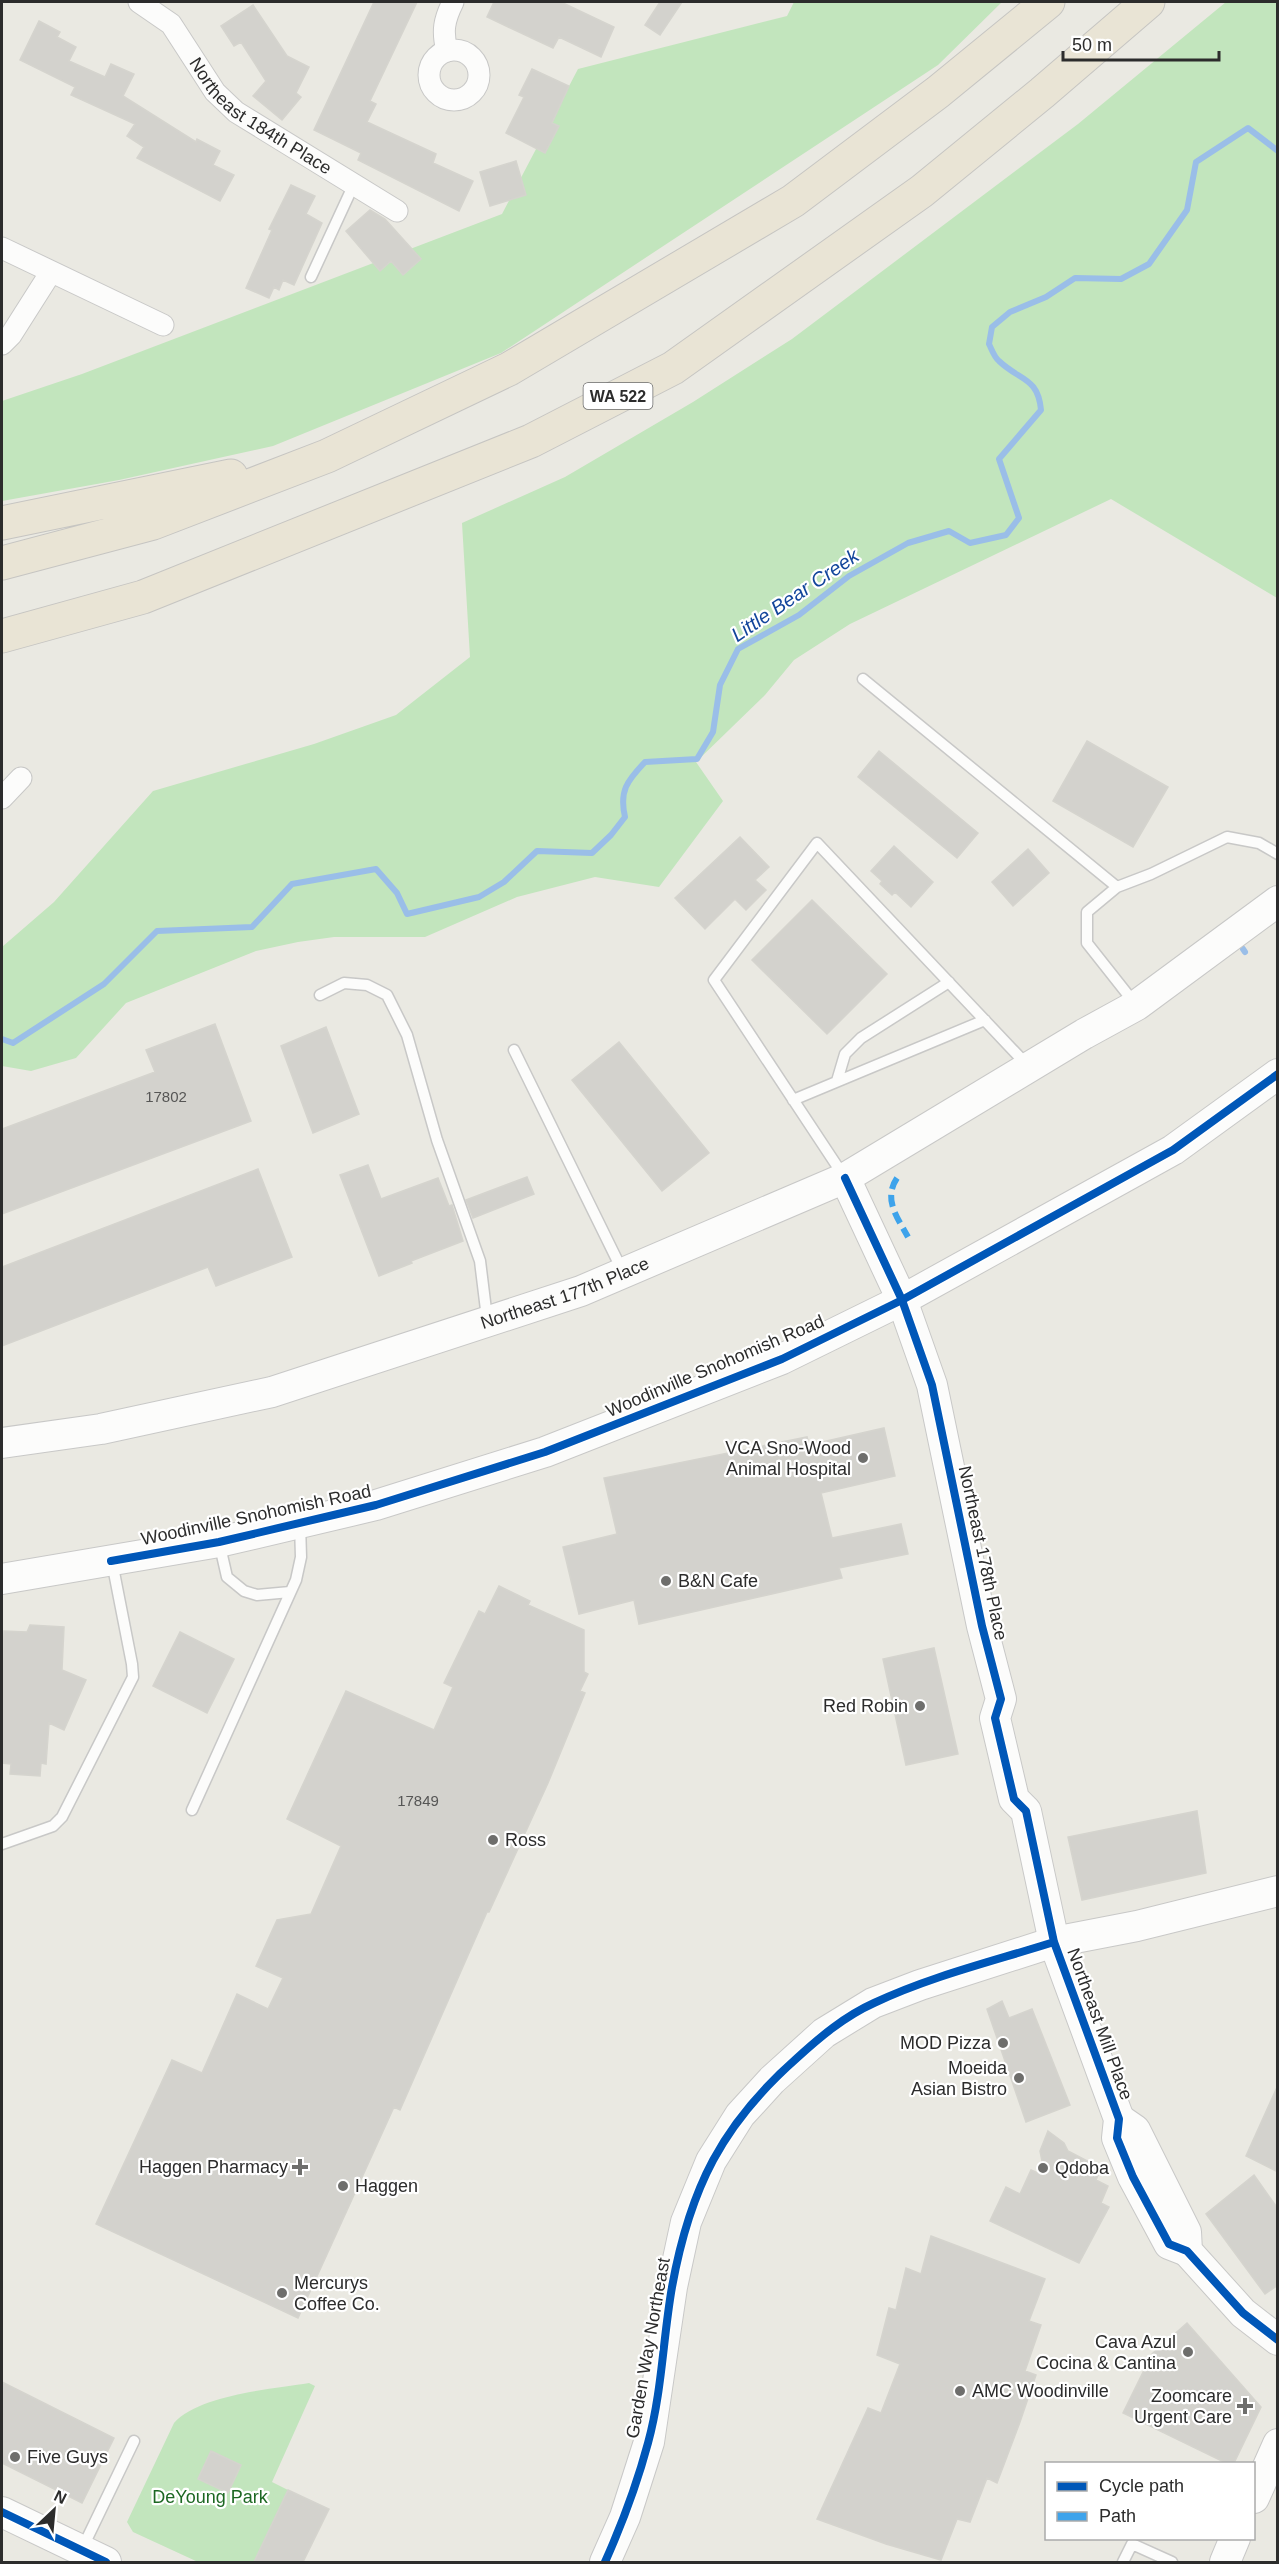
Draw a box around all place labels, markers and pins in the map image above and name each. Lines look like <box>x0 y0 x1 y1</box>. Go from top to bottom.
place label: VCA Sno-Wood Animal Hospital <box>725 1438 851 1479</box>
marker: VCA Sno-Wood Animal Hospital <box>856 1451 870 1465</box>
place label: B&N Cafe <box>678 1571 758 1591</box>
marker: B&N Cafe <box>659 1574 673 1588</box>
place label: Red Robin <box>823 1696 908 1716</box>
marker: Red Robin <box>913 1699 927 1713</box>
place label: Ross <box>505 1830 546 1850</box>
marker: Ross <box>486 1833 500 1847</box>
place label: MOD Pizza <box>900 2033 992 2053</box>
marker: MOD Pizza <box>996 2036 1010 2050</box>
place label: Moeida Asian Bistro <box>911 2058 1008 2099</box>
marker: Moeida Asian Bistro <box>1012 2071 1026 2085</box>
place label: Haggen Pharmacy <box>139 2157 288 2177</box>
place label: Qdoba <box>1055 2158 1110 2178</box>
marker: Haggen Pharmacy <box>293 2160 307 2174</box>
marker: Qdoba <box>1036 2161 1050 2175</box>
place label: Haggen <box>355 2176 418 2196</box>
marker: Haggen <box>336 2179 350 2193</box>
place label: Mercurys Coffee Co. <box>294 2273 380 2314</box>
marker: Mercurys Coffee Co. <box>275 2286 289 2300</box>
place label: Cava Azul Cocina & Cantina <box>1036 2332 1177 2373</box>
marker: Cava Azul Cocina & Cantina <box>1181 2345 1195 2359</box>
place label: AMC Woodinville <box>972 2381 1109 2401</box>
marker: AMC Woodinville <box>953 2384 967 2398</box>
place label: Zoomcare Urgent Care <box>1134 2386 1232 2427</box>
marker: Zoomcare Urgent Care <box>1236 2397 1254 2415</box>
place label: Five Guys <box>27 2447 108 2467</box>
marker: Five Guys <box>8 2450 22 2464</box>

